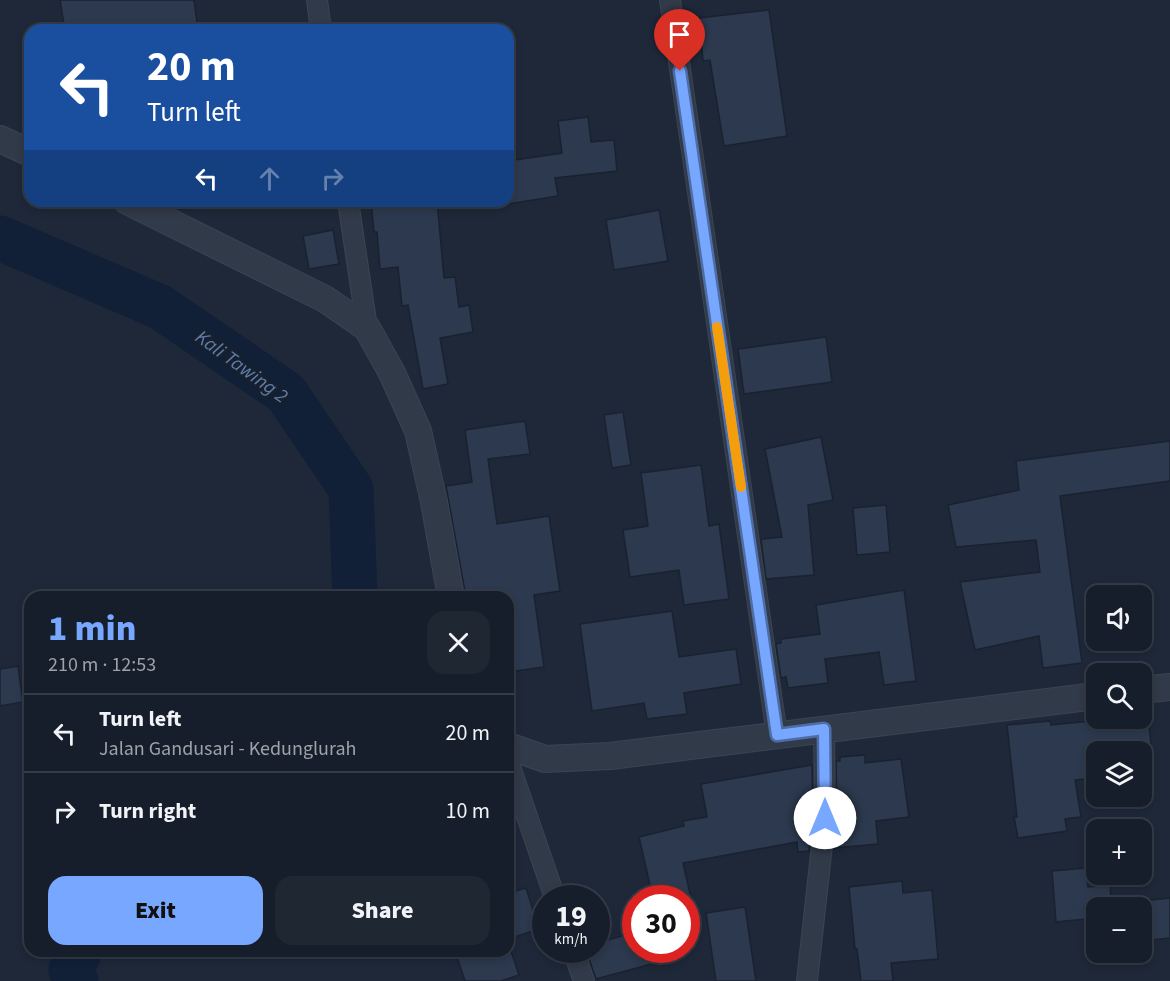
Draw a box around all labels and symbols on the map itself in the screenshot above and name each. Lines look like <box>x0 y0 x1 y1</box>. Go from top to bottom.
pin <box>654 9 705 71</box>
water label: Kali Tawing 2 <box>189 324 294 410</box>
position arrow <box>793 786 857 850</box>
speed limit sign: 30 <box>622 885 700 963</box>

